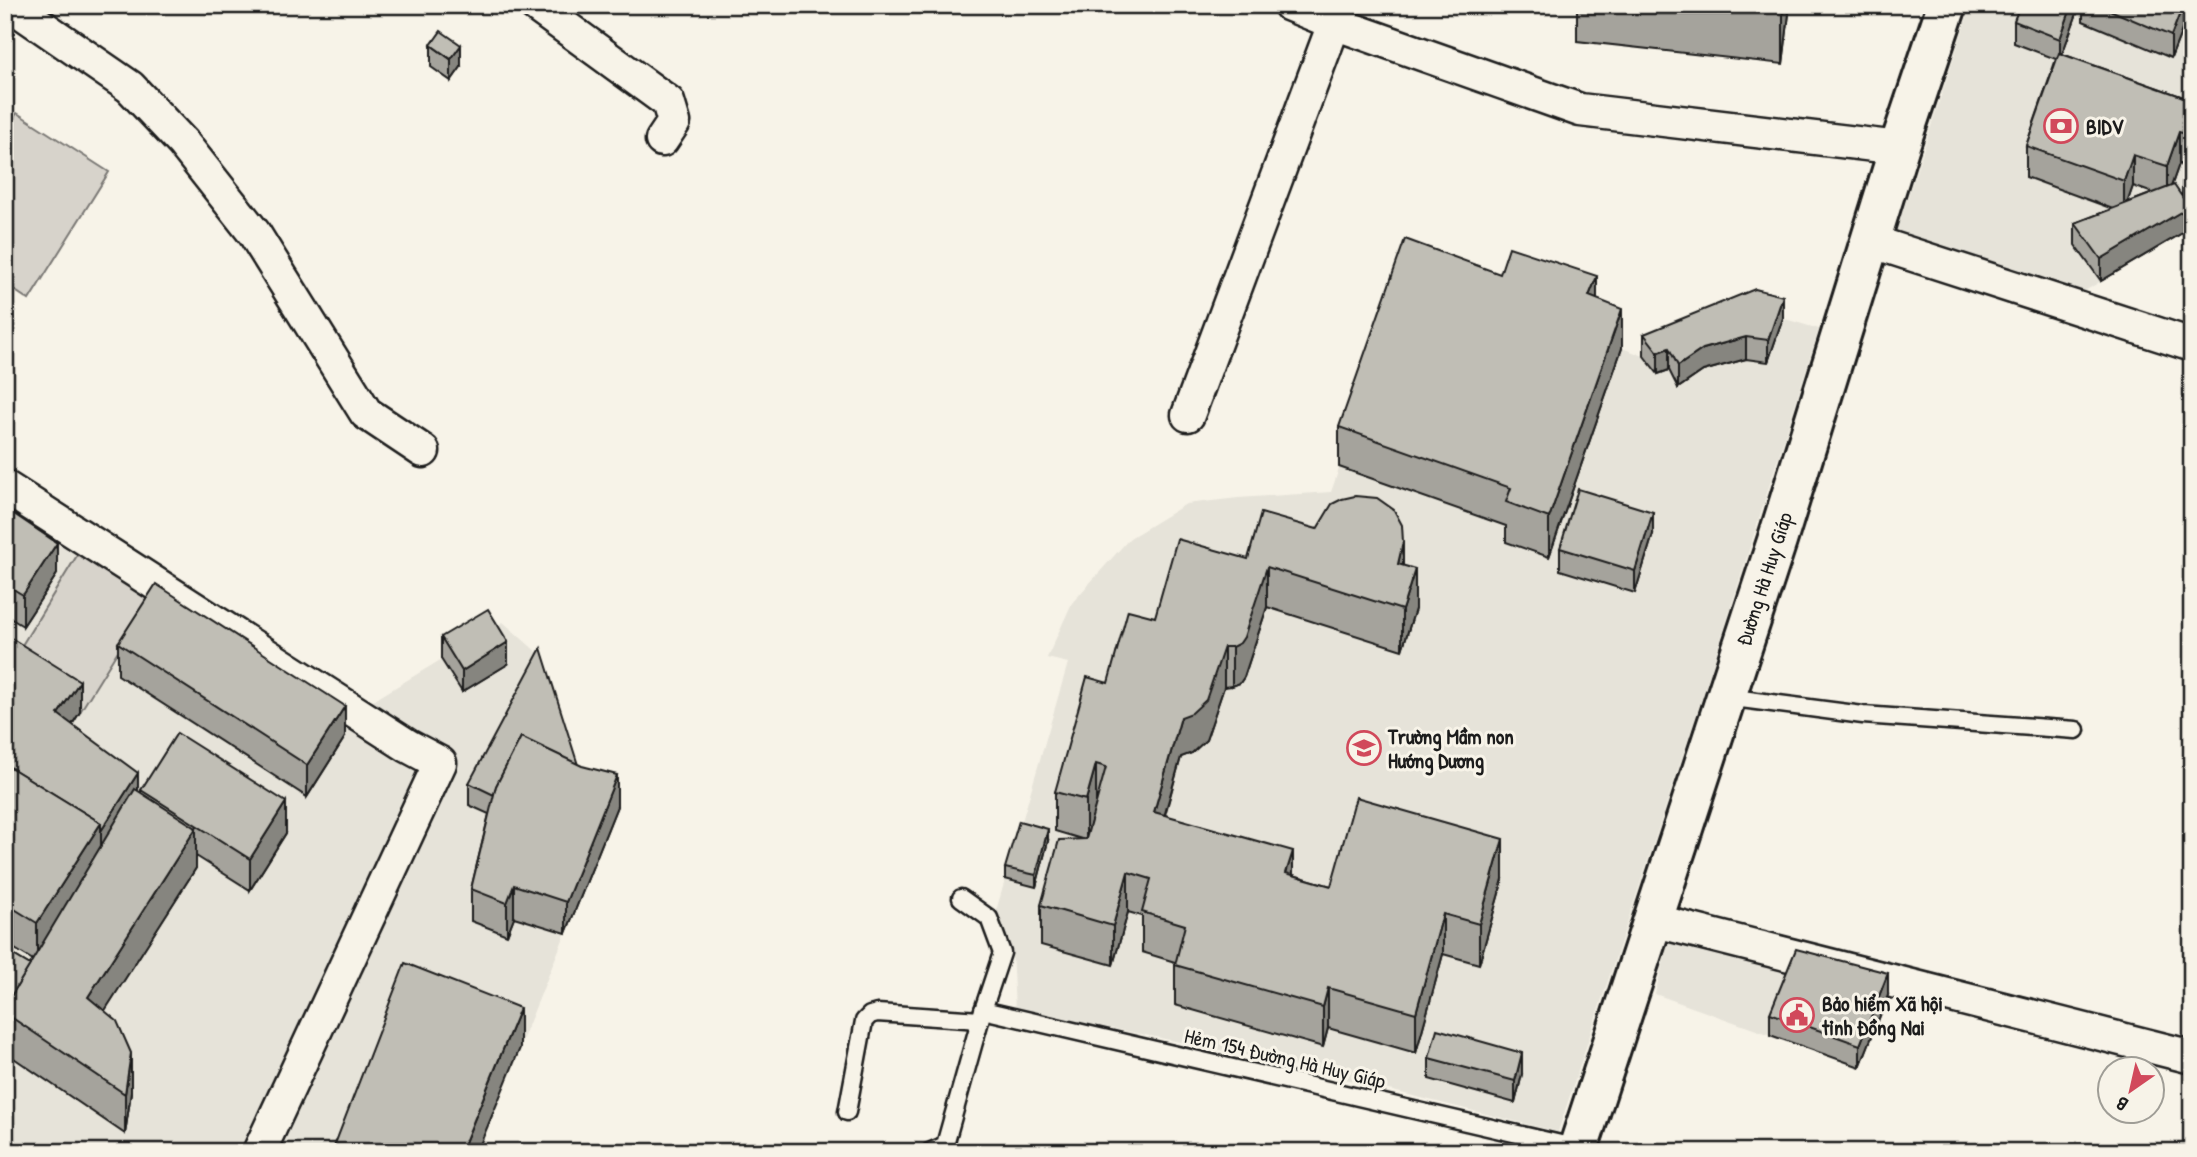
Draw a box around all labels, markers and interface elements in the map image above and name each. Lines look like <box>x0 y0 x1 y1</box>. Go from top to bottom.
bank icon: BIDV <box>2042 107 2080 145</box>
place label: BIDV <box>2086 112 2125 141</box>
street label: Đường Hà Huy Giáp <box>1729 508 1799 650</box>
place label: Trường Mầm non Hướng Dương <box>1387 722 1514 776</box>
school or university icon: Trường Mầm non Hướng Dương <box>1345 729 1383 767</box>
place label: Bảo hiểm Xã hội tỉnh Đồng Nai <box>1821 989 1943 1043</box>
public building icon: Bảo hiểm Xã hội tỉnh Đồng Nai <box>1778 996 1816 1034</box>
street label: Hẻm 154 Đường Hà Huy Giáp <box>1182 1021 1388 1095</box>
north arrow <box>2096 1056 2166 1126</box>
text: B <box>2110 1090 2133 1118</box>

